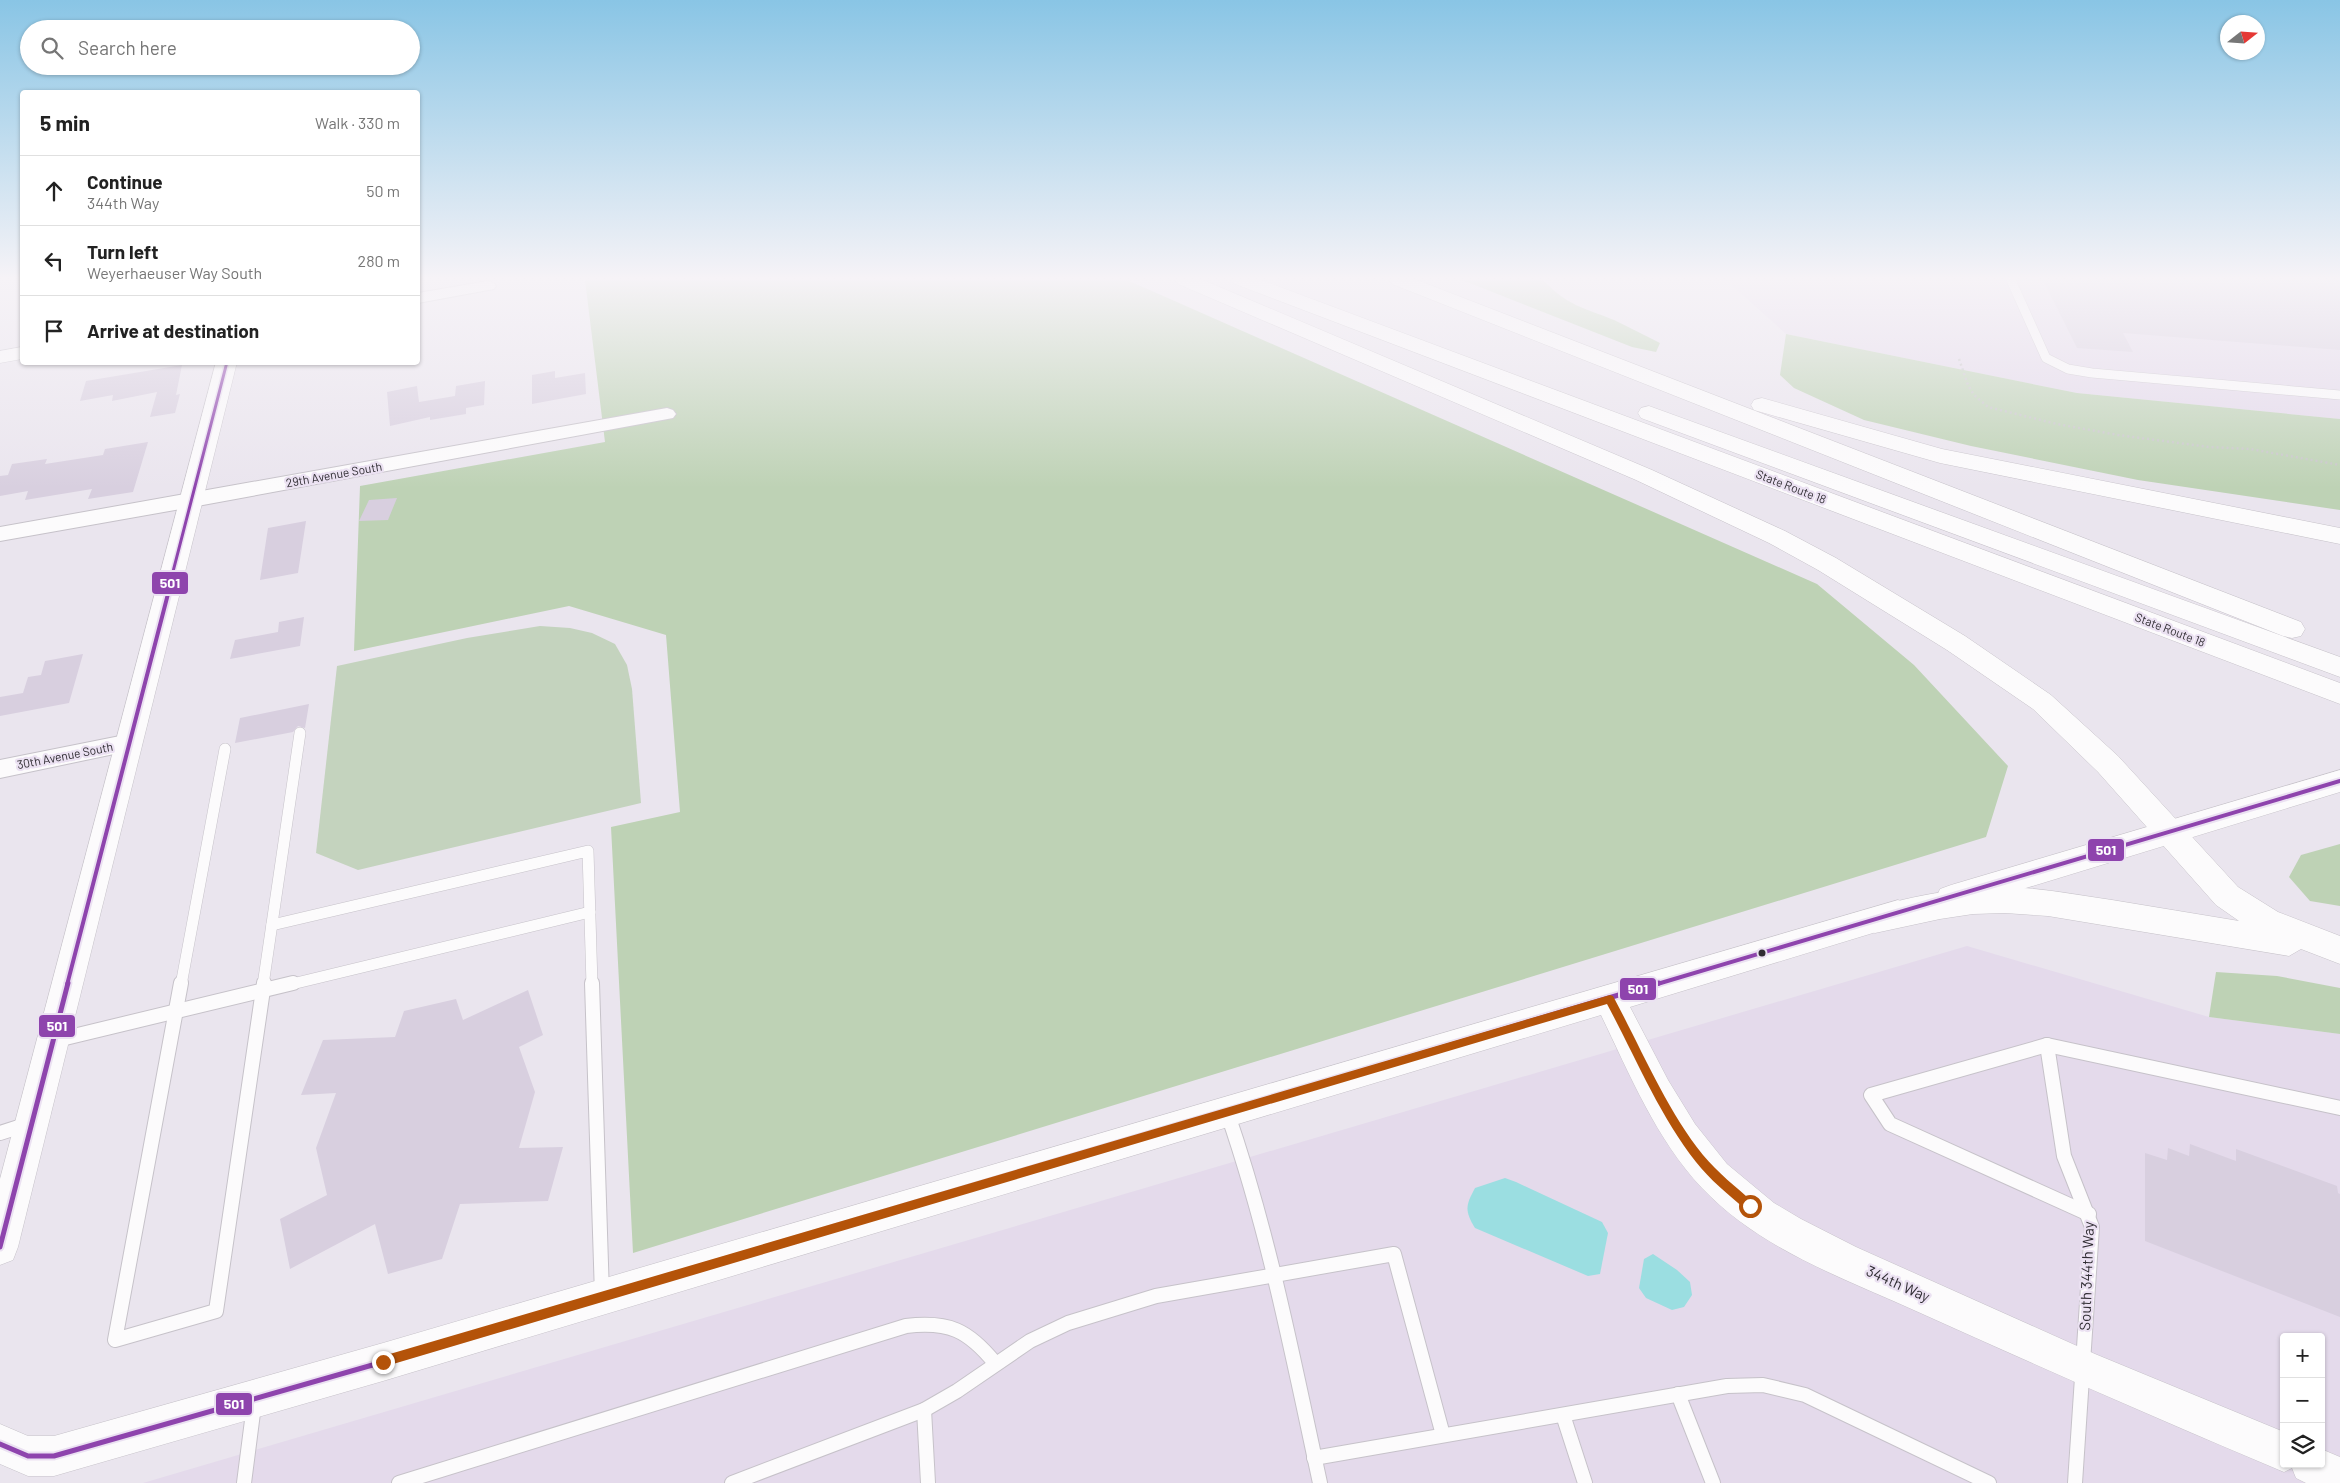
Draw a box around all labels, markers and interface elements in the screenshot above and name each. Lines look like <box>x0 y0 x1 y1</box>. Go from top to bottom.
north arrow <box>2220 15 2265 60</box>
search box <box>20 20 420 75</box>
icon: search <box>38 34 66 62</box>
text: Search here <box>78 36 177 59</box>
text: 5 min <box>40 110 90 135</box>
text: Walk · 330 m <box>315 113 400 132</box>
text: Continue <box>87 170 163 193</box>
icon: ahead <box>40 177 68 205</box>
text: 50 m <box>366 181 400 200</box>
text: 344th Way <box>87 193 159 212</box>
text: Turn left <box>87 240 158 263</box>
icon: left <box>40 247 68 275</box>
text: 280 m <box>358 251 400 270</box>
text: Weyerhaeuser Way South <box>87 263 262 282</box>
icon: arrive <box>40 317 68 345</box>
text: Arrive at destination <box>87 319 259 342</box>
street label: 29th Avenue South <box>285 459 383 489</box>
street label: State Route 18 <box>1754 466 1828 506</box>
line badge: 501 <box>151 571 189 595</box>
text: 501 <box>160 574 180 591</box>
street label: State Route 18 <box>2133 609 2207 649</box>
street label: 30th Avenue South <box>16 739 114 771</box>
line badge: 501 <box>2087 838 2125 862</box>
text: 501 <box>2096 841 2116 858</box>
unlabelled marker <box>1757 948 1767 958</box>
line badge: 501 <box>1619 977 1657 1001</box>
text: 501 <box>1628 980 1648 997</box>
line badge: 501 <box>38 1014 76 1038</box>
text: 501 <box>47 1017 67 1034</box>
route start <box>1739 1195 1762 1218</box>
street label: South 344th Way <box>2075 1221 2097 1331</box>
street label: 344th Way <box>1864 1261 1933 1305</box>
map controls <box>2280 1333 2325 1468</box>
button: + <box>2280 1333 2325 1378</box>
route end <box>372 1351 395 1374</box>
button: − <box>2280 1378 2325 1423</box>
line badge: 501 <box>215 1392 253 1416</box>
text: 501 <box>224 1395 244 1412</box>
button: layers <box>2280 1423 2325 1468</box>

